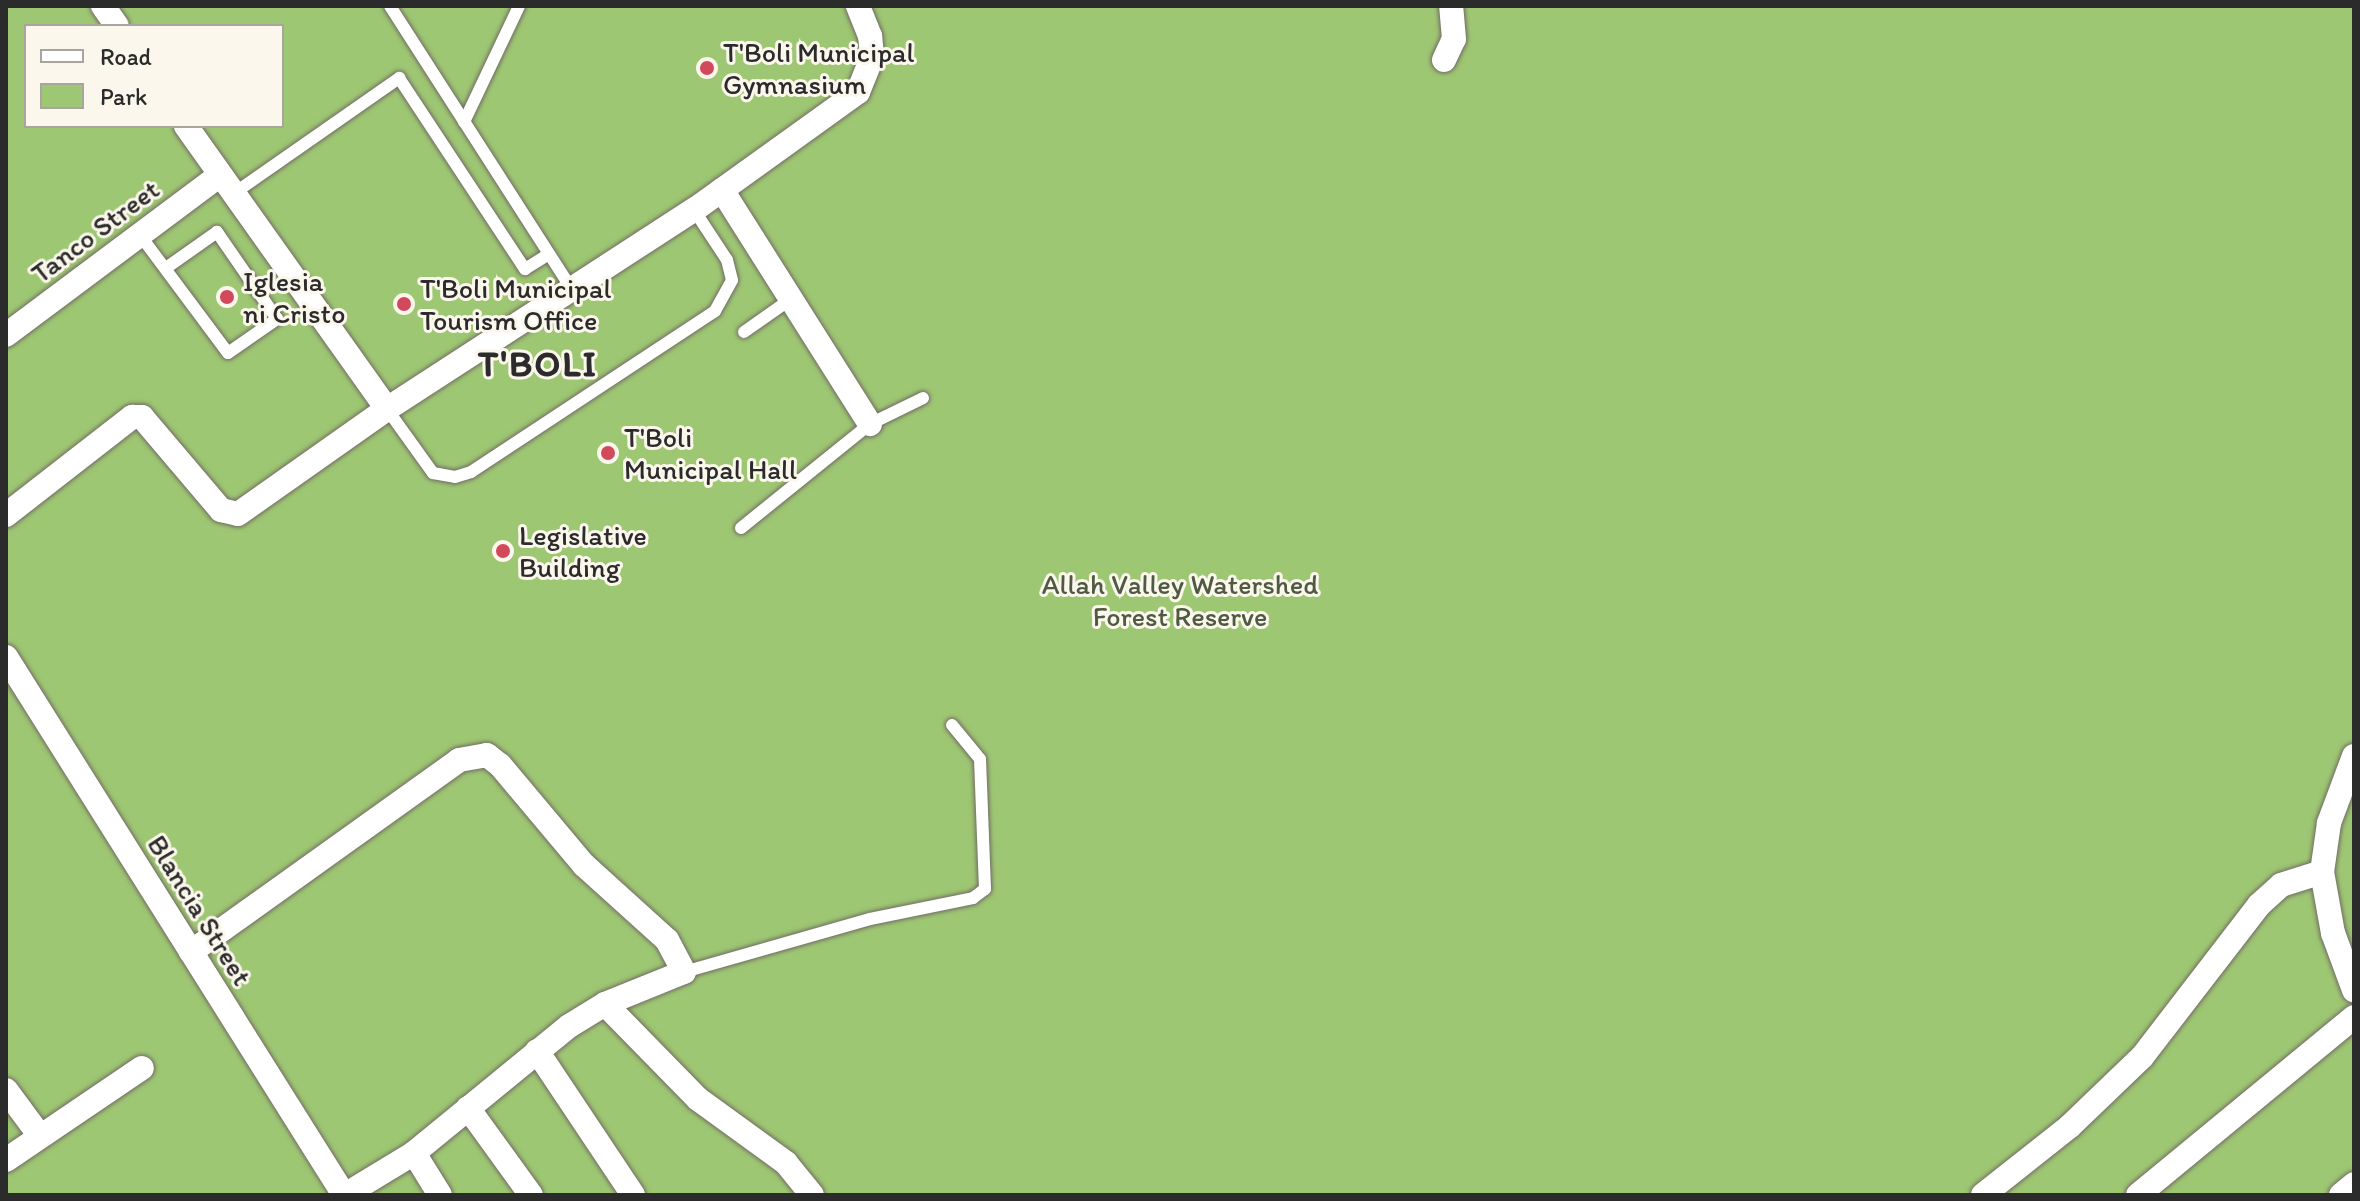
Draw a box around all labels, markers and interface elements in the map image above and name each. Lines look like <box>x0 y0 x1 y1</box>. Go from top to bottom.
legend <box>24 24 284 128</box>
place label: T'Boli Municipal Gymnasium <box>723 35 915 101</box>
text: Road <box>100 42 152 71</box>
marker: T'Boli Municipal Gymnasium <box>698 59 716 77</box>
text: Park <box>100 82 147 111</box>
street label: Tanco Street <box>25 172 165 290</box>
place label: Iglesia ni Cristo <box>243 264 346 330</box>
place label: T'Boli Municipal Tourism Office <box>420 271 612 337</box>
marker: Iglesia ni Cristo <box>218 288 236 306</box>
marker: T'Boli Municipal Tourism Office <box>395 295 413 313</box>
district label: T'BOLI <box>480 342 596 386</box>
place label: T'Boli Municipal Hall <box>624 420 798 486</box>
marker: T'Boli Municipal Hall <box>599 444 617 462</box>
place label: Legislative Building <box>519 518 647 584</box>
marker: Legislative Building <box>494 542 512 560</box>
park label: Allah Valley Watershed Forest Reserve <box>1042 567 1318 633</box>
street label: Blancia Street <box>141 829 259 991</box>

